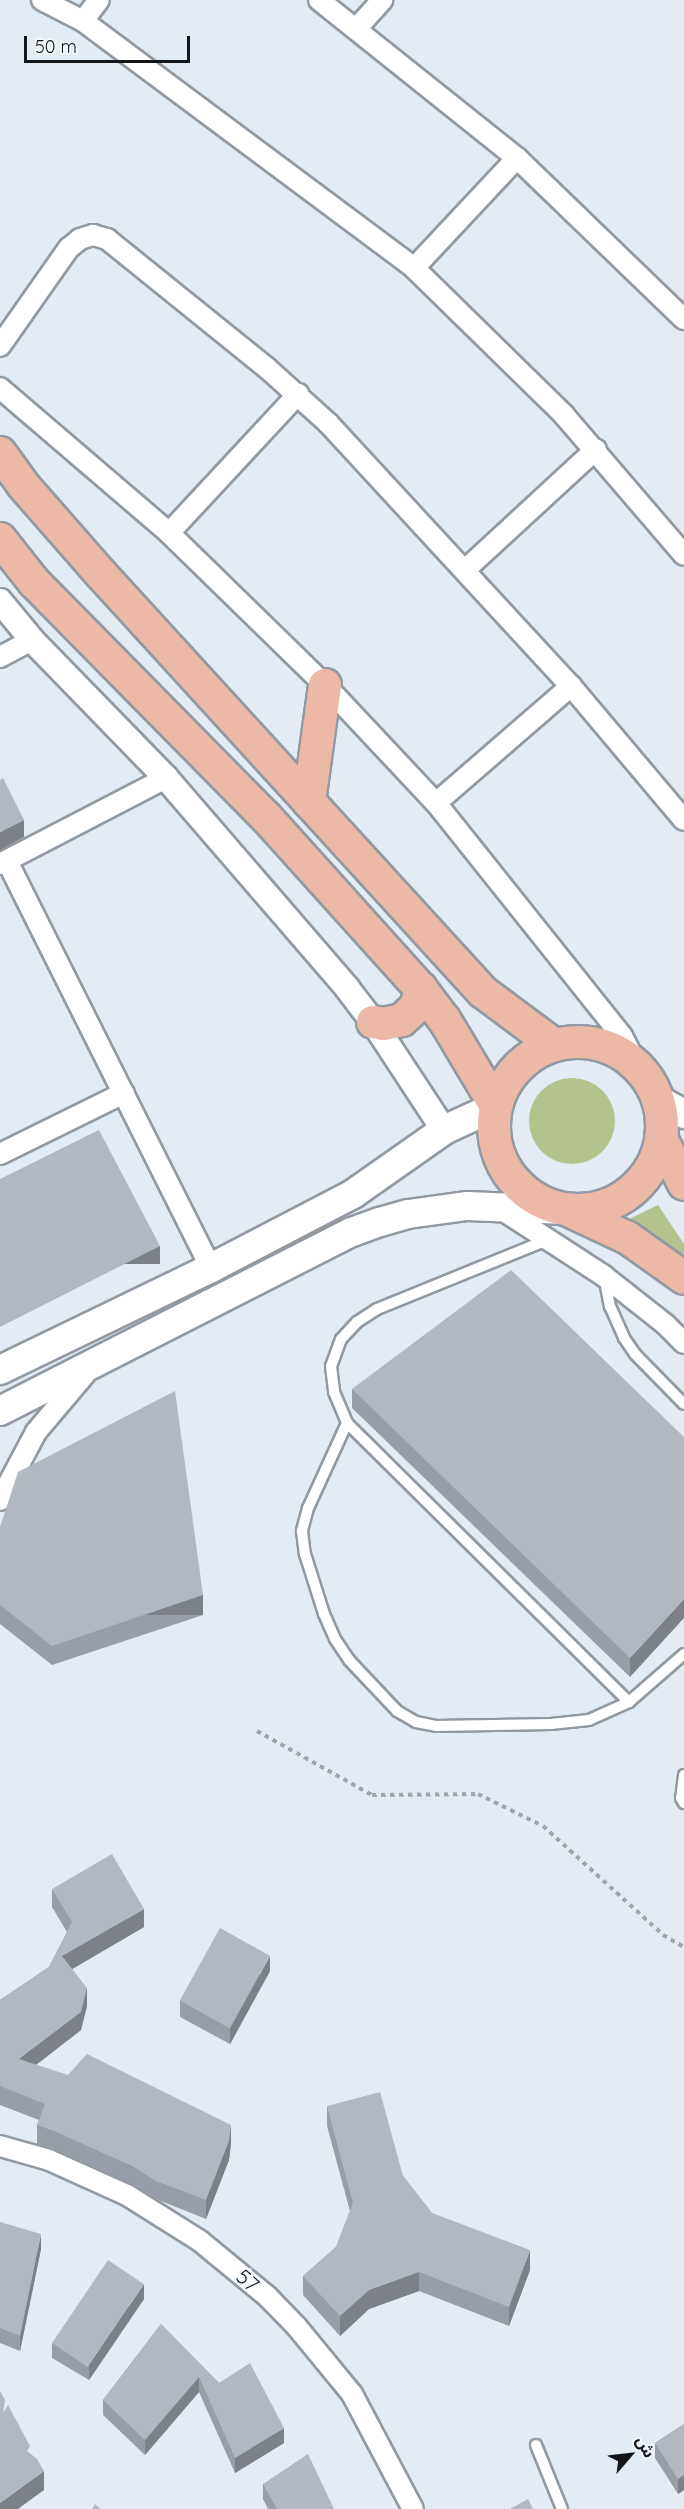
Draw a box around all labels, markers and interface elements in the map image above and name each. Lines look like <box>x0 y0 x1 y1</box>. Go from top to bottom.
scale bar <box>27 24 194 62</box>
text: 50 m <box>35 35 77 58</box>
street label: 57 <box>231 2263 265 2297</box>
north arrow <box>600 2425 660 2485</box>
text: ش <box>632 2432 660 2461</box>

